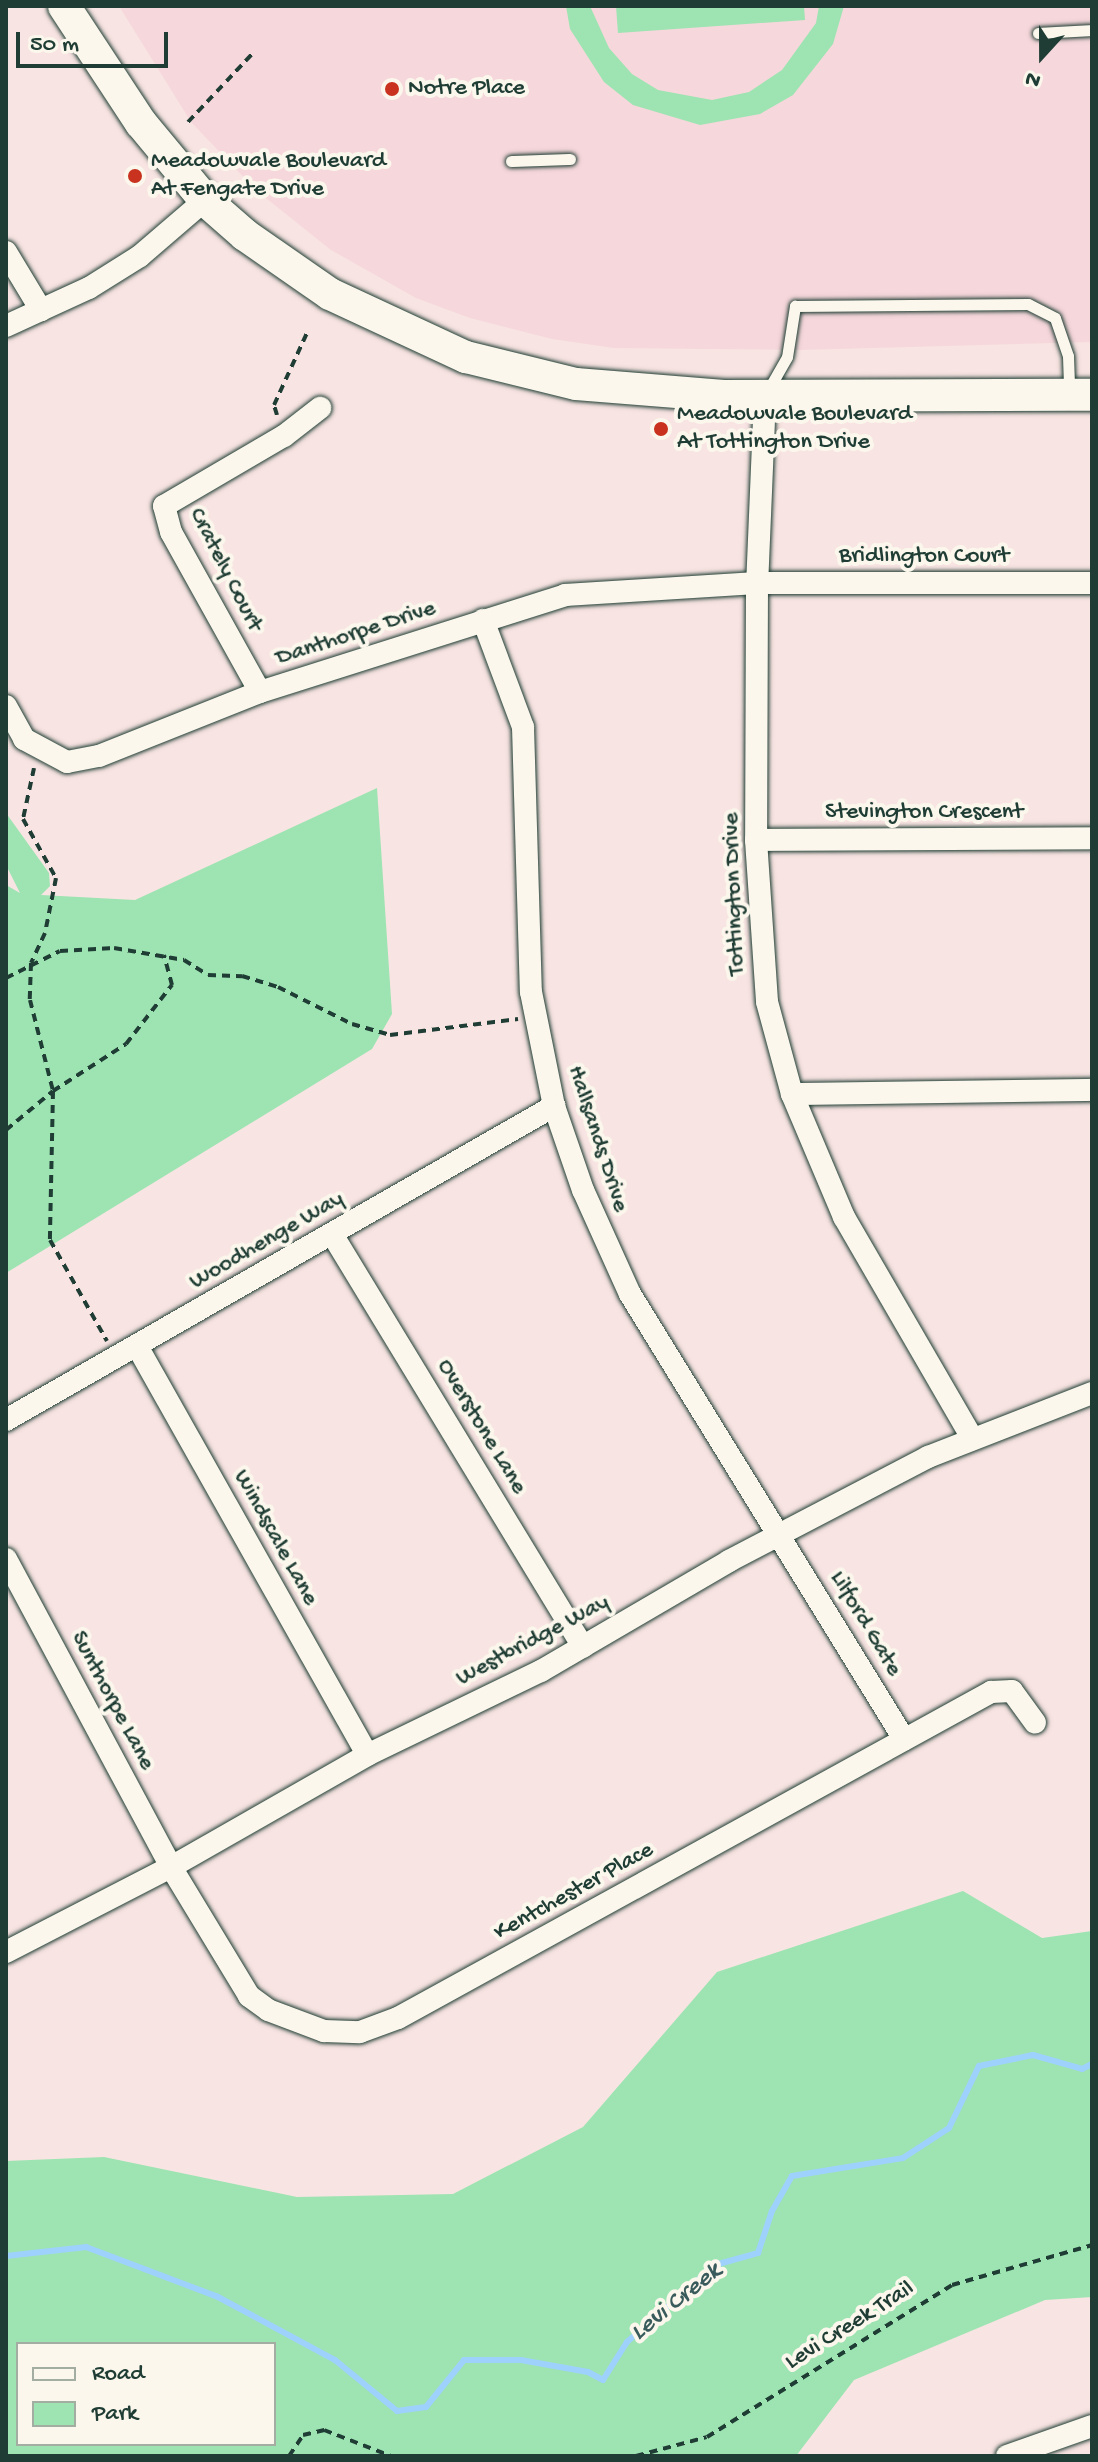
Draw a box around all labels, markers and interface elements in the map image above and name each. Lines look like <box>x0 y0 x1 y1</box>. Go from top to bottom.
scale bar <box>20 16 172 66</box>
north arrow <box>1002 16 1082 96</box>
text: 50 m <box>30 31 79 60</box>
text: N <box>1022 64 1045 93</box>
place label: Notre Place <box>408 75 525 103</box>
marker: Notre Place <box>383 80 401 98</box>
place label: Meadowvale Boulevard At Fengate Drive <box>151 148 386 204</box>
marker: Meadowvale Boulevard At Fengate Drive <box>126 167 144 185</box>
place label: Meadowvale Boulevard At Tottington Drive <box>677 401 912 457</box>
marker: Meadowvale Boulevard At Tottington Drive <box>652 420 670 438</box>
street label: Crately Court <box>182 503 268 637</box>
street label: Bridlington Court <box>839 543 1009 571</box>
street label: Danthorpe Drive <box>273 595 439 673</box>
street label: Stevington Crescent <box>825 799 1023 827</box>
street label: Tottington Drive <box>718 812 752 976</box>
street label: Hallsands Drive <box>560 1062 634 1216</box>
street label: Woodhenge Way <box>185 1185 349 1297</box>
street label: Overstone Lane <box>429 1354 533 1500</box>
street label: Windscale Lane <box>226 1465 324 1611</box>
street label: Lilford Gate <box>822 1566 908 1682</box>
street label: Westbridge Way <box>452 1589 614 1693</box>
street label: Sunthorpe Lane <box>63 1627 161 1775</box>
street label: Kentchester Place <box>489 1836 659 1948</box>
water label: Levi Creek <box>625 2257 729 2349</box>
street label: Levi Creek Trail <box>780 2275 920 2377</box>
legend <box>16 2342 276 2446</box>
text: Road <box>92 2360 144 2389</box>
text: Park <box>92 2400 138 2429</box>

